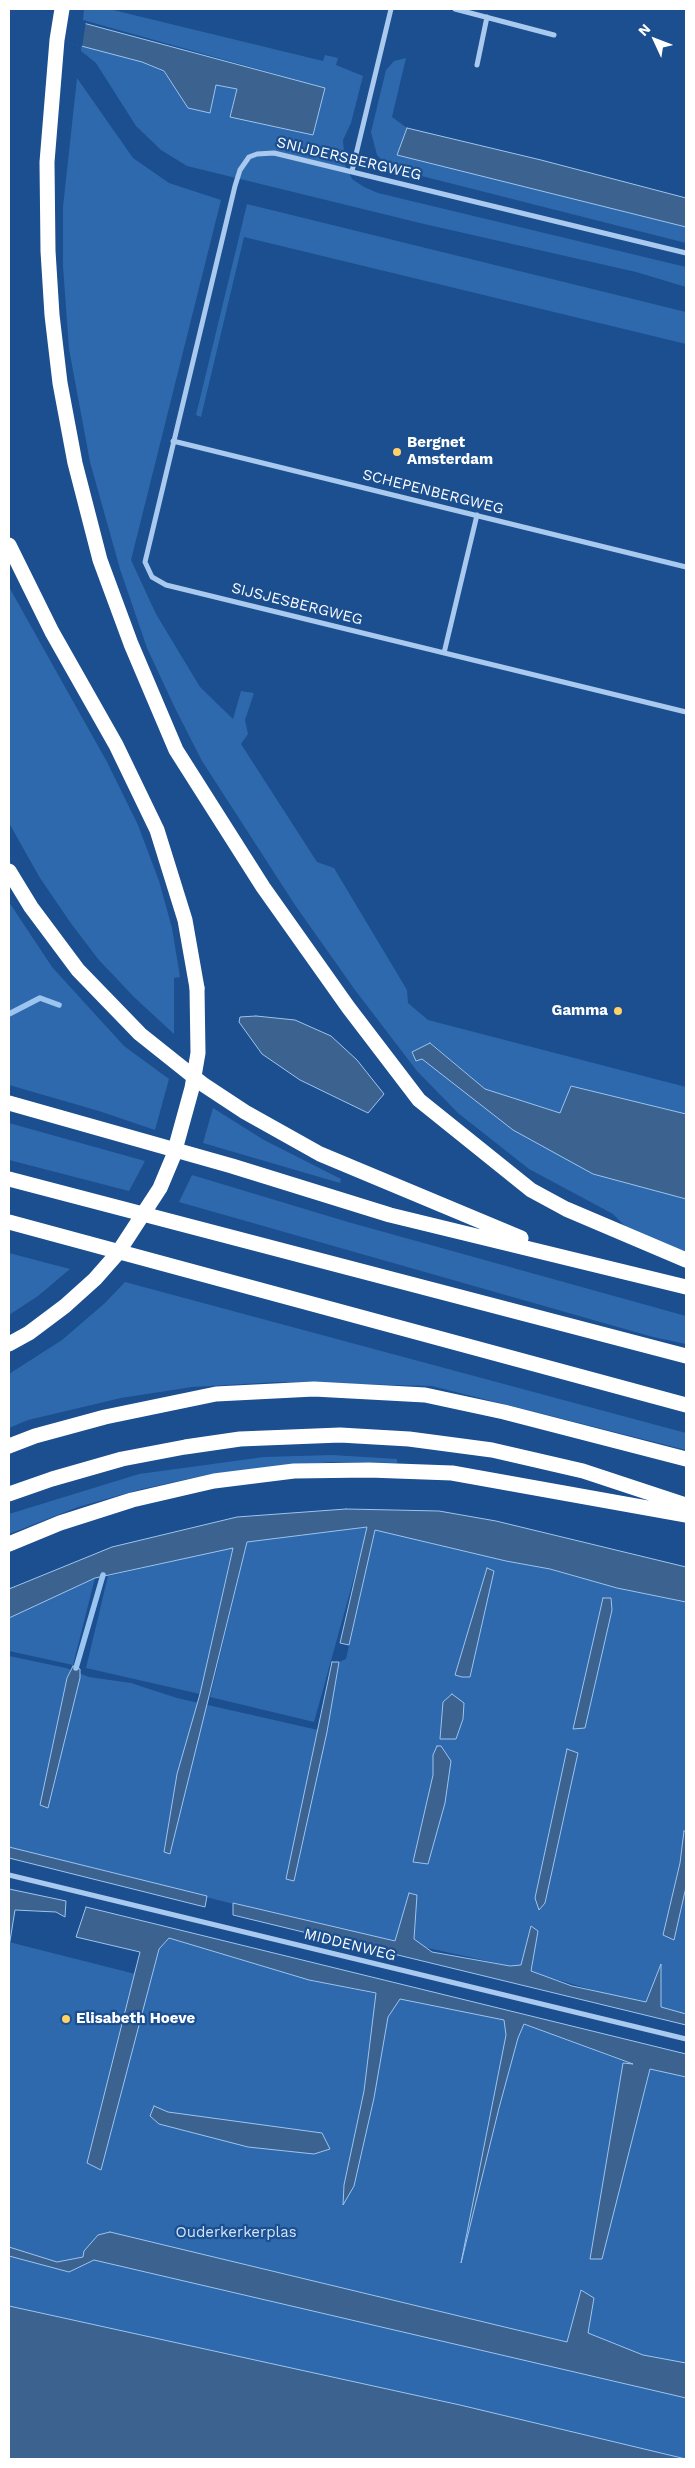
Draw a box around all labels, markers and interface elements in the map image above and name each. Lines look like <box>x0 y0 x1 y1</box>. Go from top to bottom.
north arrow <box>630 15 680 65</box>
text: N <box>635 21 653 39</box>
street label: SNIJDERSBERGWEG <box>275 134 423 184</box>
place label: Bergnet Amsterdam <box>407 434 493 469</box>
marker: Bergnet Amsterdam <box>391 446 403 458</box>
street label: SCHEPENBERGWEG <box>361 466 505 518</box>
street label: SIJSJESBERGWEG <box>230 579 364 629</box>
place label: Gamma <box>552 1002 608 1020</box>
marker: Gamma <box>612 1005 624 1017</box>
street label: MIDDENWEG <box>302 1925 398 1965</box>
place label: Elisabeth Hoeve <box>76 2010 195 2028</box>
marker: Elisabeth Hoeve <box>60 2013 72 2025</box>
park label: Ouderkerkerplas <box>175 2224 297 2242</box>

